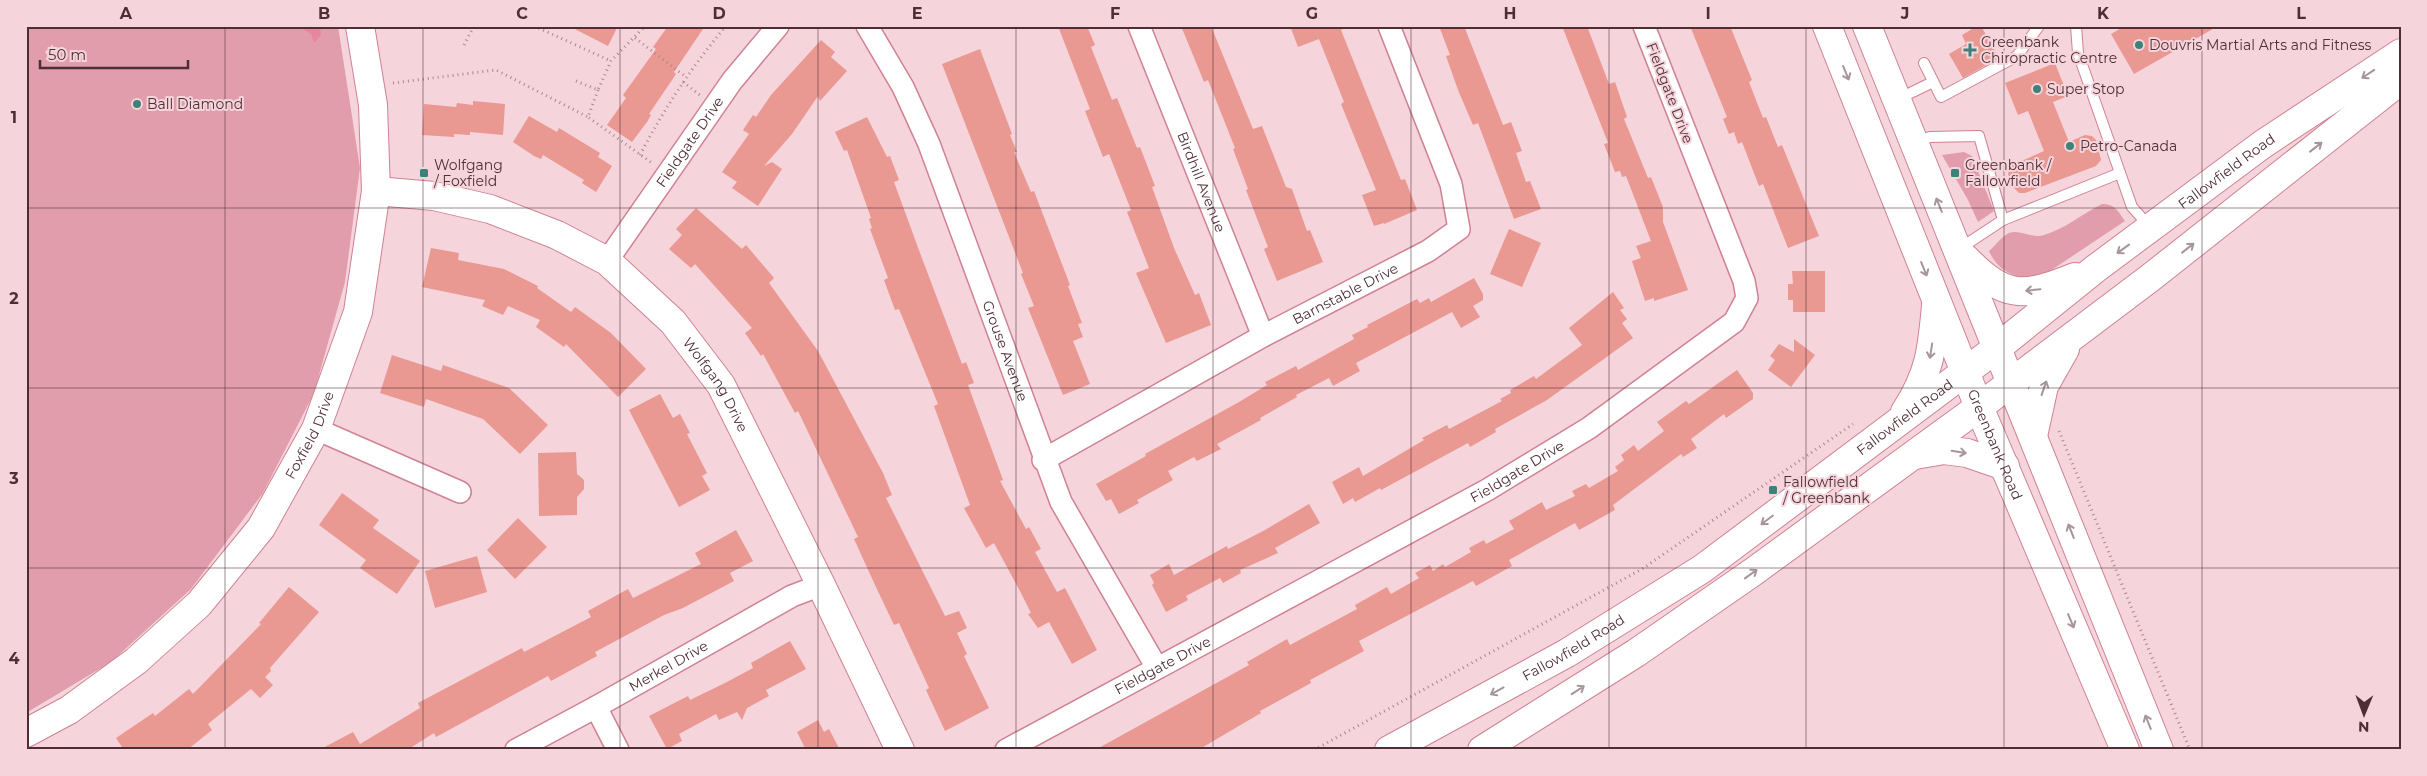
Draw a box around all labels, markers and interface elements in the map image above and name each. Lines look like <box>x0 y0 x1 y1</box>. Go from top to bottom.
text: A <box>119 4 133 23</box>
text: B <box>318 4 330 23</box>
text: C <box>516 4 528 23</box>
text: D <box>712 4 726 23</box>
text: E <box>912 4 922 23</box>
text: F <box>1110 4 1120 23</box>
text: G <box>1306 4 1318 23</box>
text: H <box>1504 4 1516 23</box>
text: I <box>1705 4 1711 23</box>
text: J <box>1900 4 1909 23</box>
text: K <box>2097 4 2110 23</box>
text: L <box>2296 4 2306 23</box>
place label: Greenbank Chiropractic Centre <box>1981 33 2117 67</box>
place label: Douvris Martial Arts and Fitness <box>2149 36 2372 54</box>
scale bar <box>40 38 188 70</box>
marker: Douvris Martial Arts and Fitness <box>2133 39 2145 51</box>
street label: Fieldgate Drive <box>1643 40 1697 146</box>
marker: Greenbank Chiropractic Centre <box>1963 43 1977 57</box>
text: 50 m <box>48 45 86 64</box>
one-way arrow <box>1842 65 1851 80</box>
one-way arrow <box>2361 69 2375 79</box>
place label: Super Stop <box>2047 80 2125 98</box>
marker: Super Stop <box>2031 83 2043 95</box>
street label: Fieldgate Drive <box>652 93 727 191</box>
place label: Ball Diamond <box>147 95 243 113</box>
marker: Ball Diamond <box>131 98 143 110</box>
text: 1 <box>11 108 17 127</box>
street label: Birdhill Avenue <box>1173 129 1230 235</box>
street label: Fallowfield Road <box>2175 130 2278 213</box>
place label: Petro-Canada <box>2080 137 2177 155</box>
marker: Petro-Canada <box>2064 140 2076 152</box>
one-way arrow <box>2309 141 2322 152</box>
place label: Wolfgang / Foxfield <box>433 156 503 190</box>
place label: Greenbank / Fallowfield <box>1965 156 2053 190</box>
marker: Wolfgang / Foxfield <box>418 167 430 179</box>
marker: Greenbank / Fallowfield <box>1949 167 1961 179</box>
one-way arrow <box>1934 198 1944 213</box>
one-way arrow <box>2182 242 2195 253</box>
one-way arrow <box>2116 244 2130 254</box>
street label: Barnstable Drive <box>1289 259 1401 328</box>
one-way arrow <box>1919 261 1929 276</box>
one-way arrow <box>2025 285 2041 295</box>
text: 2 <box>9 289 19 308</box>
street label: Grouse Avenue <box>978 298 1032 404</box>
street label: Wolfgang Drive <box>679 334 752 435</box>
one-way arrow <box>1926 342 1936 358</box>
street label: Fallowfield Road <box>1853 375 1957 459</box>
one-way arrow <box>2040 381 2049 397</box>
street label: Greenbank Road <box>1964 387 2026 503</box>
street label: Foxfield Drive <box>281 389 338 482</box>
street label: Fieldgate Drive <box>1467 436 1567 507</box>
one-way arrow <box>1951 447 1967 457</box>
text: 3 <box>8 469 19 488</box>
place label: Fallowfield / Greenbank <box>1782 473 1870 507</box>
marker: Fallowfield / Greenbank <box>1767 484 1779 496</box>
one-way arrow <box>1760 515 1774 525</box>
one-way arrow <box>2066 524 2075 540</box>
one-way arrow <box>1743 569 1757 579</box>
street label: Fallowfield Road <box>1519 610 1628 685</box>
one-way arrow <box>2066 613 2076 628</box>
street label: Fieldgate Drive <box>1111 632 1214 699</box>
street label: Merkel Drive <box>626 636 711 696</box>
text: 4 <box>8 649 20 668</box>
one-way arrow <box>1570 684 1584 694</box>
one-way arrow <box>1490 686 1505 696</box>
north arrow <box>2340 688 2390 738</box>
one-way arrow <box>2142 715 2152 730</box>
text: N <box>2358 718 2370 736</box>

